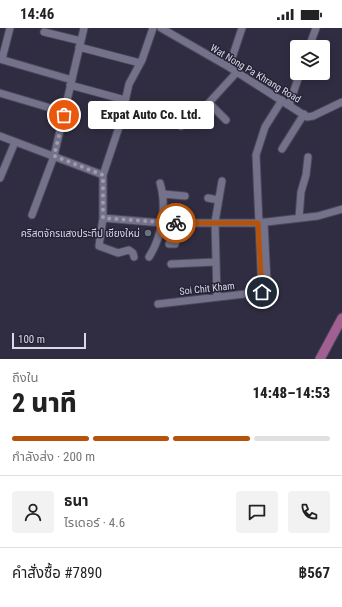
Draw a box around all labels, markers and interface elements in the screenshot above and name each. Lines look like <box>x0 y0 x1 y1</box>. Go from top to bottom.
text: 14:46 <box>20 5 54 23</box>
map controls <box>290 40 330 80</box>
button: layers <box>290 40 330 80</box>
street label: Wat Nong Pa Khrang Road <box>209 42 303 105</box>
pin <box>47 98 81 132</box>
callout: Expat Auto Co. Ltd. <box>88 101 214 129</box>
icon: bag <box>53 104 75 126</box>
text: Expat Auto Co. Ltd. <box>101 107 201 122</box>
courier <box>156 203 196 243</box>
icon: bike <box>165 212 187 234</box>
place label: คริสตจักรแสงประทีป เชียงใหม่ <box>21 227 140 239</box>
marker: คริสตจักรแสงประทีป เชียงใหม่ <box>143 228 153 238</box>
pin <box>245 275 279 309</box>
street label: Soi Chit Kham <box>179 280 235 297</box>
icon: home <box>251 281 273 303</box>
scale bar <box>12 331 86 350</box>
text: 100 m <box>18 333 45 346</box>
text: ถึงใน <box>12 370 38 385</box>
text: 14:48–14:53 <box>252 384 330 402</box>
text: 2 นาที <box>12 388 77 418</box>
text: กำลังส่ง · 200 m <box>12 449 95 464</box>
button: person <box>12 491 54 533</box>
button: chat <box>236 491 278 533</box>
button: phone <box>288 491 330 533</box>
text: ธนา <box>64 492 89 510</box>
text: ไรเดอร์ · 4.6 <box>64 515 125 530</box>
text: คำสั่งซื้อ #7890 <box>12 564 102 582</box>
text: ฿567 <box>299 564 330 582</box>

